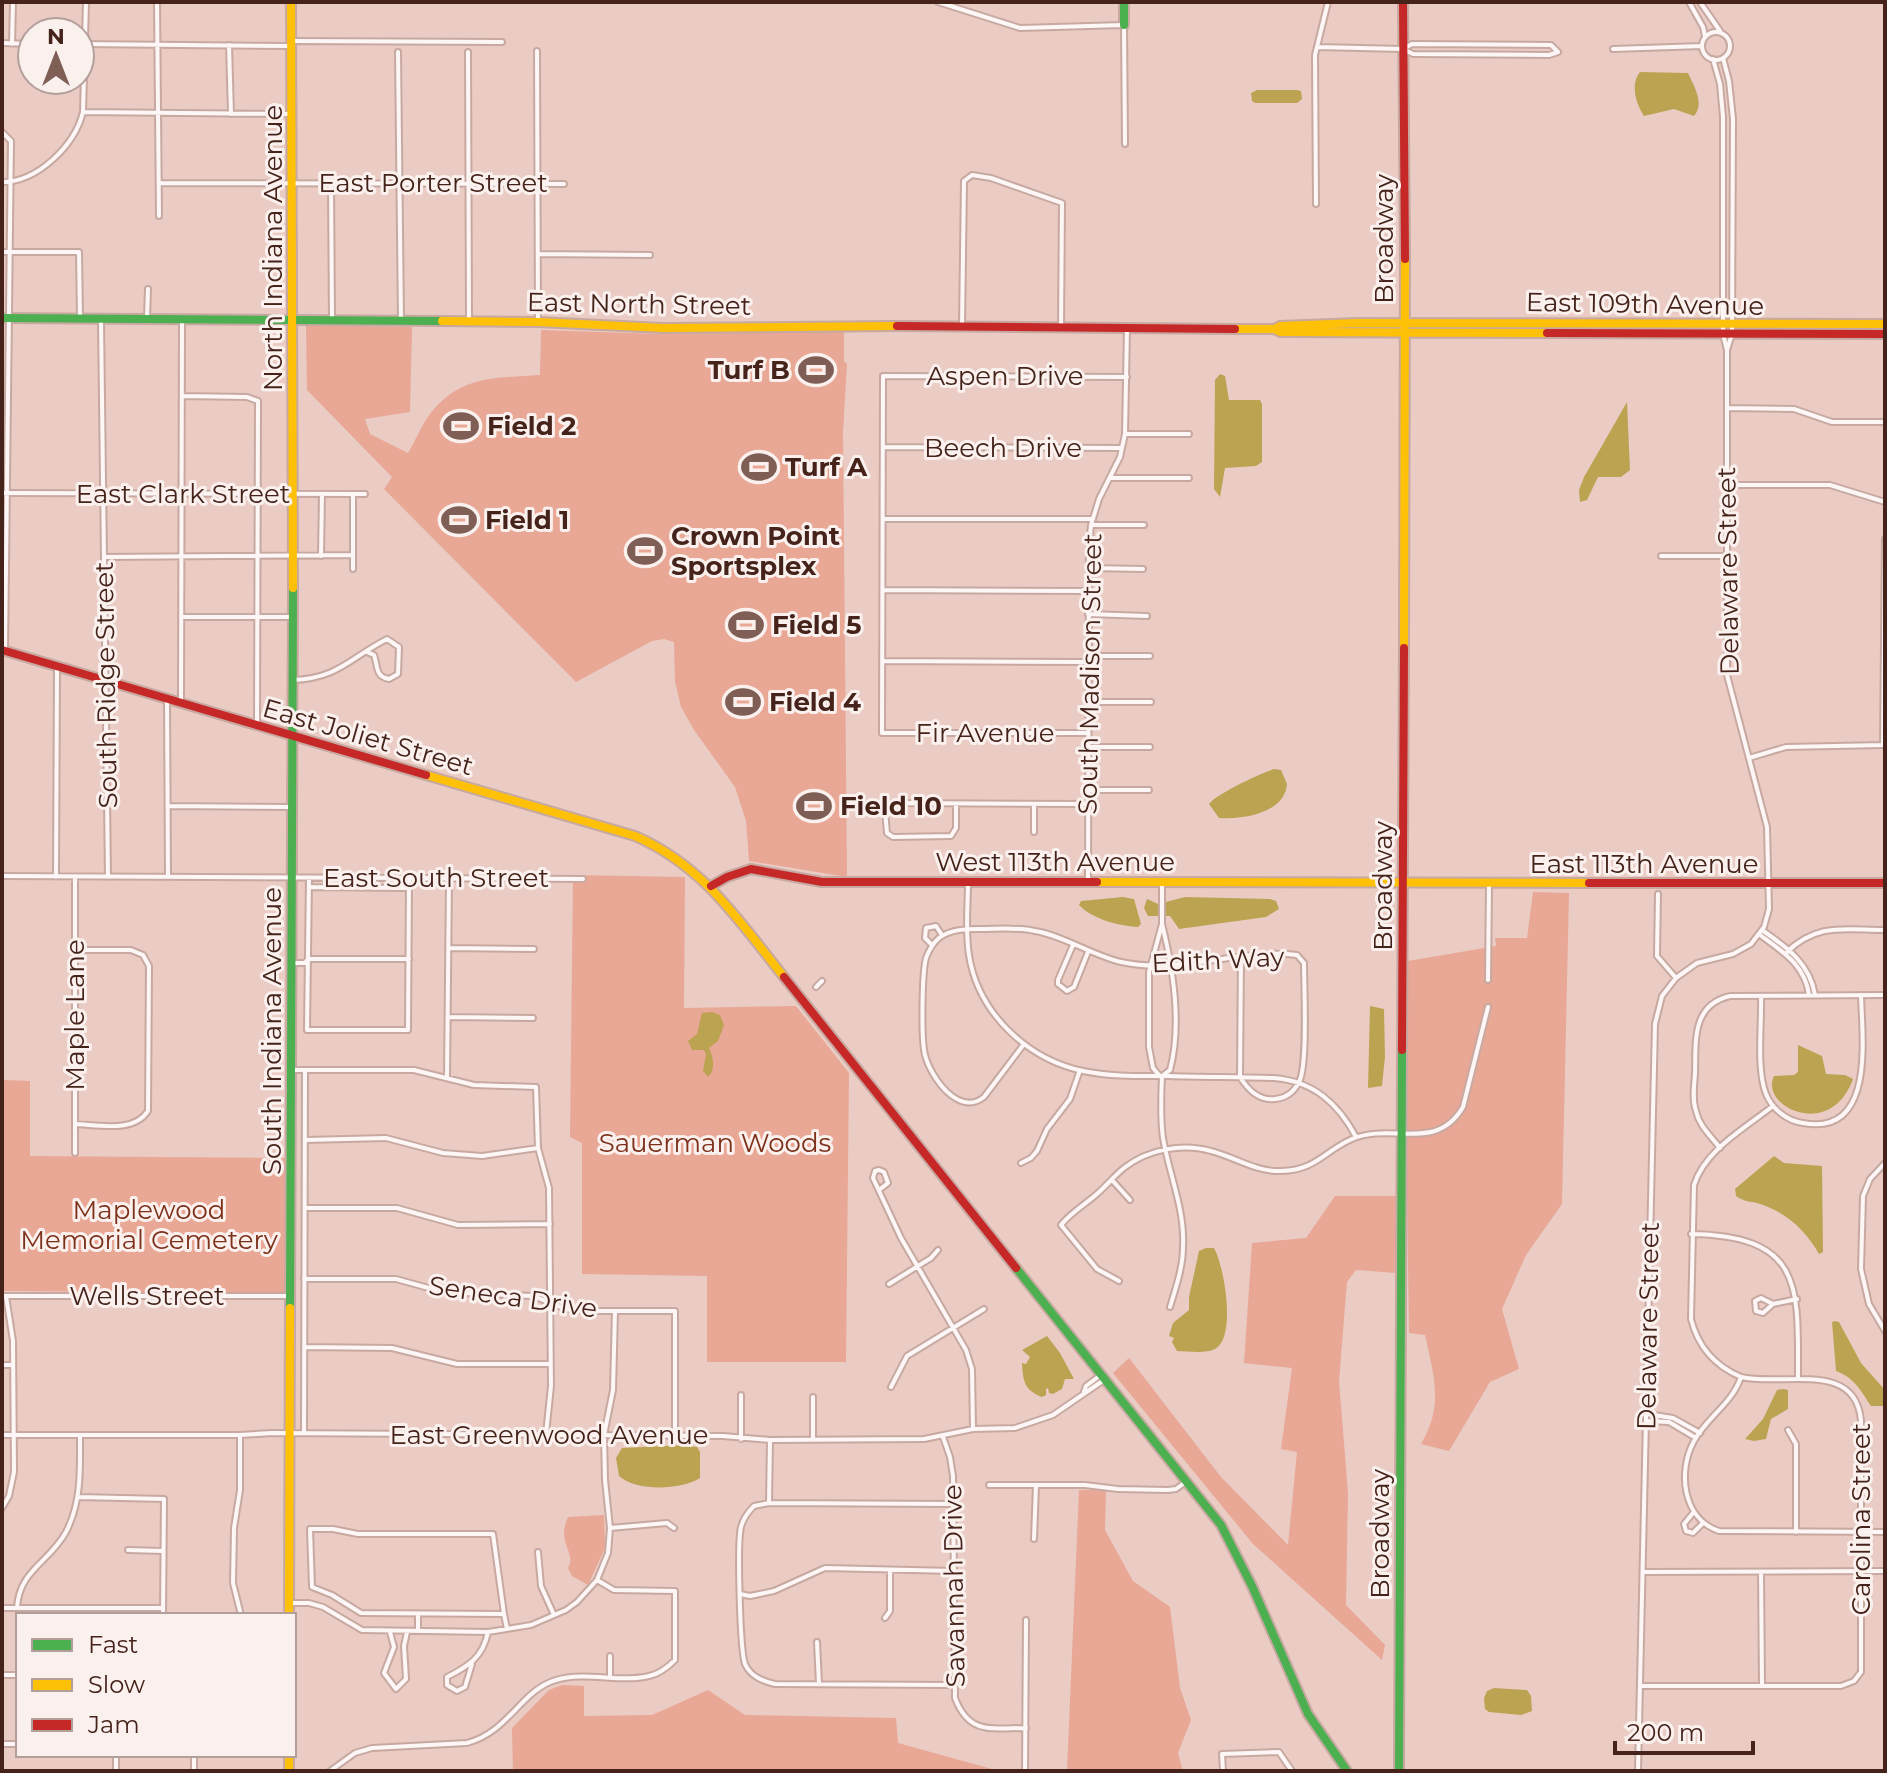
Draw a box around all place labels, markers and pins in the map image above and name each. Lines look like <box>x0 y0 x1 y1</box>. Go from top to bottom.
sports icon: Turf B <box>797 351 835 389</box>
place label: Turf B <box>708 354 790 386</box>
sports icon: Field 2 <box>442 407 480 445</box>
place label: Field 2 <box>487 410 576 442</box>
sports icon: Turf A <box>740 448 778 486</box>
place label: Turf A <box>785 451 868 483</box>
sports icon: Field 1 <box>440 501 478 539</box>
place label: Field 1 <box>485 504 569 536</box>
place label: Crown Point Sportsplex <box>671 520 840 582</box>
sports icon: Crown Point Sportsplex <box>626 532 664 570</box>
sports icon: Field 5 <box>727 606 765 644</box>
place label: Field 5 <box>772 609 862 641</box>
sports icon: Field 4 <box>724 683 762 721</box>
place label: Field 4 <box>769 686 861 718</box>
sports icon: Field 10 <box>795 787 833 825</box>
place label: Field 10 <box>840 790 942 822</box>

